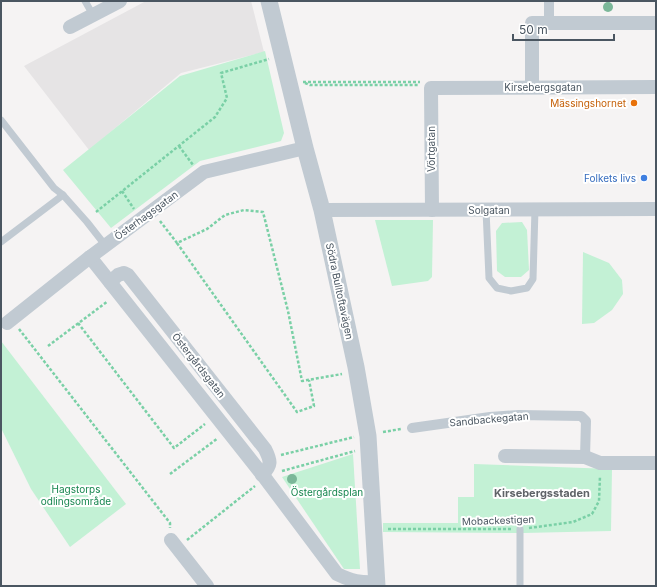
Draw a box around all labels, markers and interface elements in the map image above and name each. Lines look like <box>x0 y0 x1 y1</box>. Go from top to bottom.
scale bar <box>513 16 614 42</box>
text: 50 m <box>519 22 548 37</box>
street label: Kirsebergsgatan <box>504 81 582 93</box>
place label: Mässingshornet <box>550 97 627 109</box>
marker: Mässingshornet <box>629 98 639 108</box>
street label: Vörtgatan <box>425 126 437 172</box>
place label: Folkets livs <box>584 172 636 184</box>
marker: Folkets livs <box>639 173 649 183</box>
street label: Österhagsgatan <box>112 188 180 242</box>
street label: Solgatan <box>468 204 510 216</box>
street label: Södra Bulltoftavägen <box>324 242 356 341</box>
street label: Östergårdsgatan <box>170 330 228 400</box>
street label: Sandbackegatan <box>449 410 529 428</box>
park label: Hagstorps odlingsområde <box>41 483 111 507</box>
park label: Östergårdsplan <box>291 486 363 498</box>
district label: Kirsebergsstaden <box>494 486 590 500</box>
street label: Mobackestigen <box>462 513 535 527</box>

